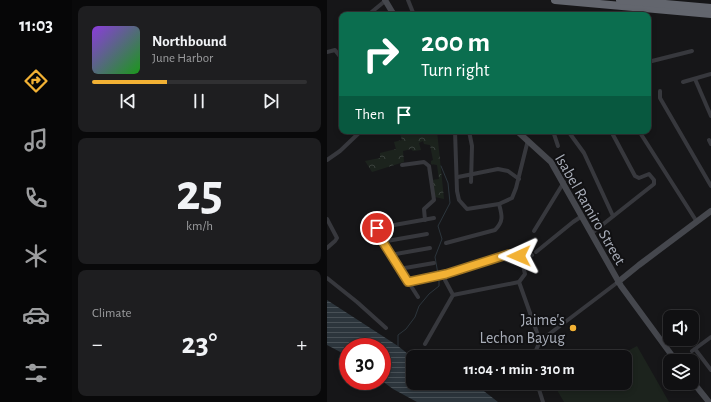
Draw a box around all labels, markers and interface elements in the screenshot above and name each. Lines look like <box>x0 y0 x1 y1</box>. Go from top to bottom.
text: 11:03 <box>19 17 53 35</box>
icon: right <box>355 28 407 80</box>
text: 200 m <box>421 29 490 57</box>
text: Northbound <box>152 34 227 49</box>
text: June Harbor <box>152 52 213 65</box>
text: Turn right <box>421 62 490 80</box>
icon: directions <box>22 67 50 95</box>
icon: previous <box>117 90 139 112</box>
icon: pause <box>188 90 210 112</box>
icon: next <box>260 90 282 112</box>
icon: arrive <box>393 104 415 126</box>
text: Then <box>355 107 385 122</box>
icon: music <box>22 126 50 154</box>
street label: Isabel Ramiro Street <box>552 151 628 268</box>
text: 25 <box>176 167 223 219</box>
icon: phone <box>22 184 50 212</box>
pin <box>360 211 394 245</box>
icon: arrive <box>366 217 388 239</box>
text: km/h <box>186 220 213 233</box>
position arrow <box>498 235 540 277</box>
icon: climate <box>22 242 50 270</box>
icon: car <box>22 301 50 329</box>
text: Climate <box>92 307 131 320</box>
map controls <box>663 310 699 390</box>
button: sound <box>663 310 699 346</box>
place label: Jaime's Lechon Bayug <box>480 312 565 347</box>
marker: Jaime's Lechon Bayug <box>568 323 578 333</box>
text: 23° <box>182 329 217 359</box>
text: − <box>92 333 103 355</box>
text: + <box>296 333 307 355</box>
speed limit sign: 30 <box>339 338 391 390</box>
button: layers <box>663 354 699 390</box>
icon: filters <box>22 359 50 387</box>
text: 11:04 · 1 min · 310 m <box>463 362 575 377</box>

